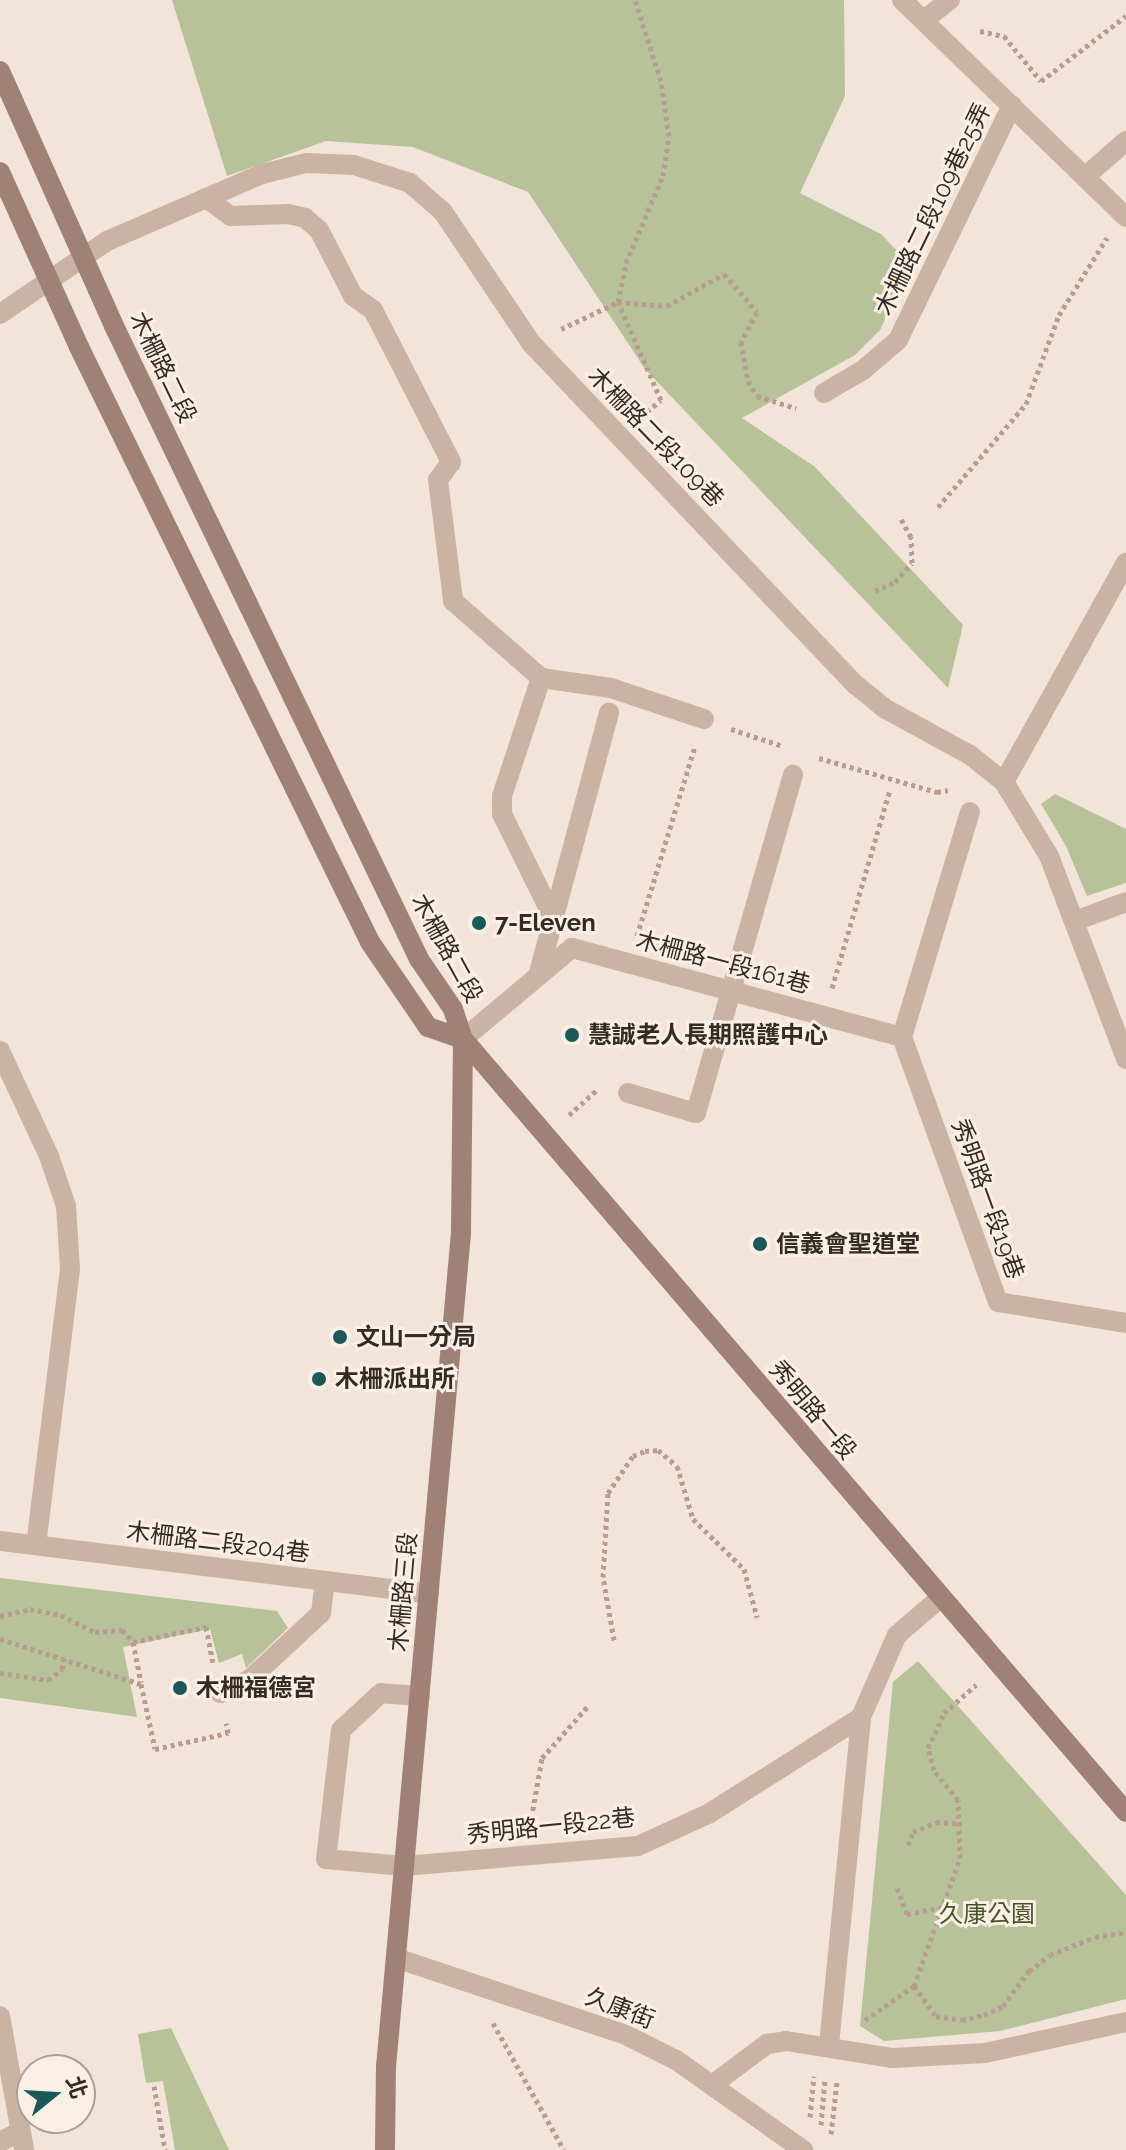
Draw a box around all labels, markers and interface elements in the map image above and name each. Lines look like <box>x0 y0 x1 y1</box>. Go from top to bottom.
street label: 木柵路二段109巷25弄 <box>869 98 997 320</box>
street label: 木柵路二段 <box>124 307 202 427</box>
street label: 木柵路二段109巷 <box>582 361 730 513</box>
street label: 木柵路二段 <box>405 889 489 1007</box>
place label: 7-Eleven <box>495 909 596 937</box>
marker: 7-Eleven <box>470 914 488 932</box>
street label: 木柵路一段161巷 <box>633 925 813 999</box>
place label: 慧誠老人長期照護中心 <box>588 1021 828 1049</box>
marker: 慧誠老人長期照護中心 <box>563 1026 581 1044</box>
street label: 秀明路一段19巷 <box>946 1115 1030 1283</box>
place label: 信義會聖道堂 <box>776 1230 920 1258</box>
marker: 信義會聖道堂 <box>751 1235 769 1253</box>
place label: 文山一分局 <box>356 1323 476 1351</box>
marker: 文山一分局 <box>331 1328 349 1346</box>
street label: 秀明路一段 <box>763 1355 863 1465</box>
place label: 木柵派出所 <box>335 1365 455 1393</box>
marker: 木柵派出所 <box>310 1370 328 1388</box>
street label: 木柵路二段204巷 <box>125 1516 311 1568</box>
street label: 木柵路三段 <box>383 1531 423 1653</box>
place label: 木柵福德宮 <box>196 1674 316 1702</box>
marker: 木柵福德宮 <box>171 1679 189 1697</box>
street label: 秀明路一段22巷 <box>465 1803 637 1849</box>
park label: 久康公園 <box>939 1900 1035 1928</box>
street label: 久康街 <box>581 1982 659 2034</box>
north arrow <box>16 2054 96 2134</box>
text: 北 <box>61 2073 93 2102</box>

